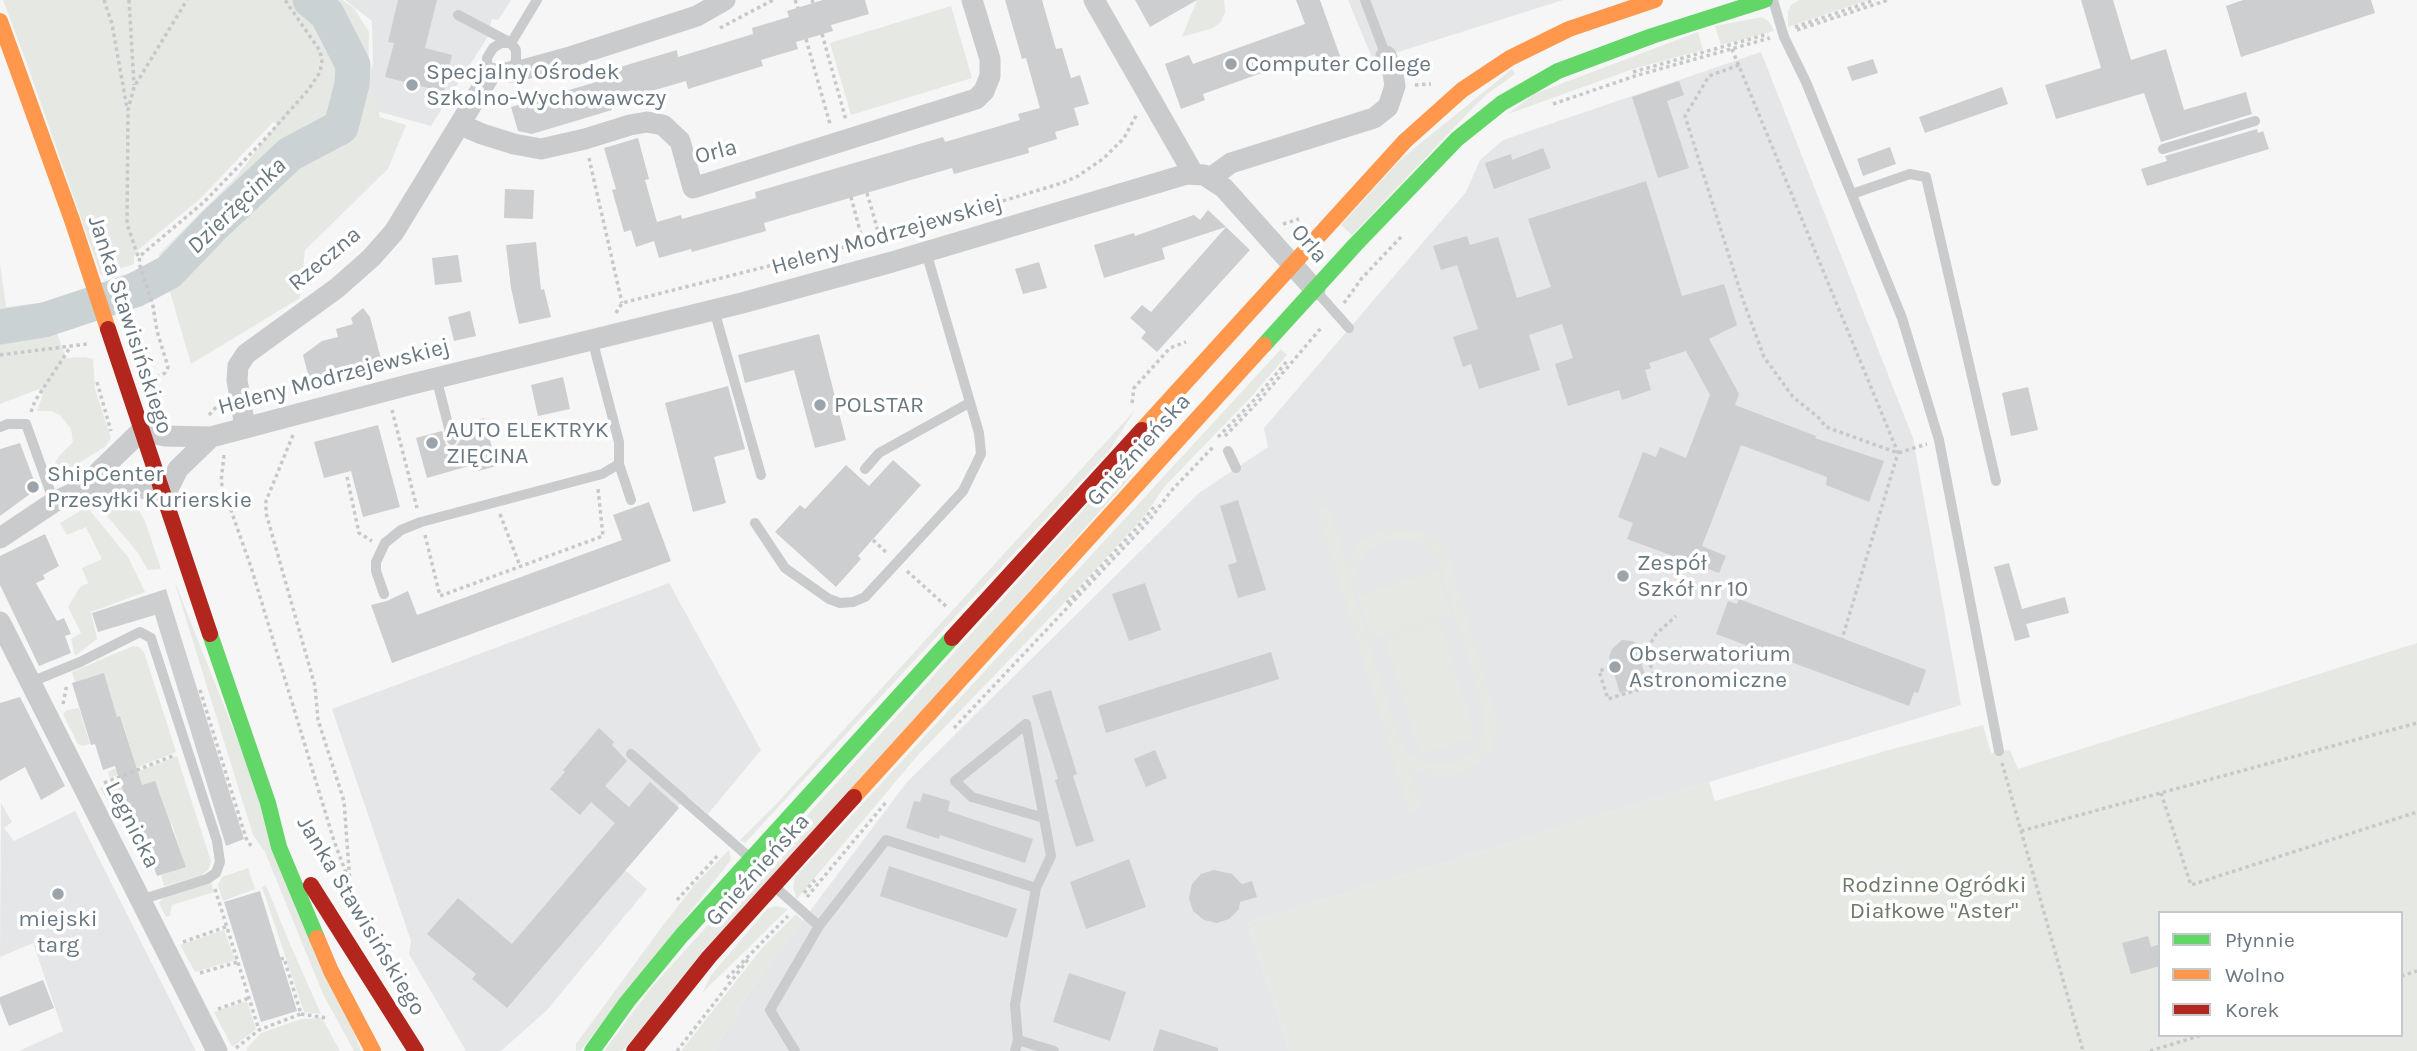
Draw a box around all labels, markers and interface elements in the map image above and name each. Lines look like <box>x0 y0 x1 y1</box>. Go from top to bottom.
place label: Computer College <box>1245 50 1431 78</box>
marker: Computer College <box>1223 56 1239 72</box>
place label: Specjalny Ośrodek Szkolno-Wychowawczy <box>426 58 666 112</box>
marker: Specjalny Ośrodek Szkolno-Wychowawczy <box>404 77 420 93</box>
street label: Orla <box>692 133 740 171</box>
water label: Dzierżęcinka <box>181 152 293 260</box>
street label: Heleny Modrzejewskiej <box>768 189 1006 281</box>
street label: Janka Stawisińskiego <box>82 212 178 438</box>
street label: Orla <box>1285 219 1333 269</box>
street label: Rzeczna <box>283 221 367 297</box>
street label: Heleny Modrzejewskiej <box>215 333 453 421</box>
street label: Gnieźnieńska <box>1081 388 1197 512</box>
place label: POLSTAR <box>834 391 924 419</box>
marker: POLSTAR <box>812 397 828 413</box>
place label: AUTO ELEKTRYK ZIĘCINA <box>446 416 609 470</box>
marker: AUTO ELEKTRYK ZIĘCINA <box>424 435 440 451</box>
place label: ShipCenter Przesyłki Kurierskie <box>47 460 252 514</box>
marker: ShipCenter Przesyłki Kurierskie <box>25 479 41 495</box>
place label: Zespół Szkół nr 10 <box>1637 549 1748 603</box>
marker: Zespół Szkół nr 10 <box>1615 568 1631 584</box>
place label: Obserwatorium Astronomiczne <box>1629 640 1791 694</box>
marker: Obserwatorium Astronomiczne <box>1607 659 1623 675</box>
street label: Legnicka <box>98 777 166 873</box>
street label: Gnieźnieńska <box>700 808 816 932</box>
street label: Janka Stawisińskiego <box>291 811 431 1021</box>
park label: Rodzinne Ogródki Diałkowe "Aster" <box>1841 871 2027 925</box>
marker: miejski targ <box>50 886 66 902</box>
place label: miejski targ <box>18 905 98 959</box>
legend <box>2158 911 2403 1037</box>
text: Płynnie <box>2225 928 2295 952</box>
text: Wolno <box>2225 963 2285 987</box>
text: Korek <box>2225 998 2279 1022</box>

